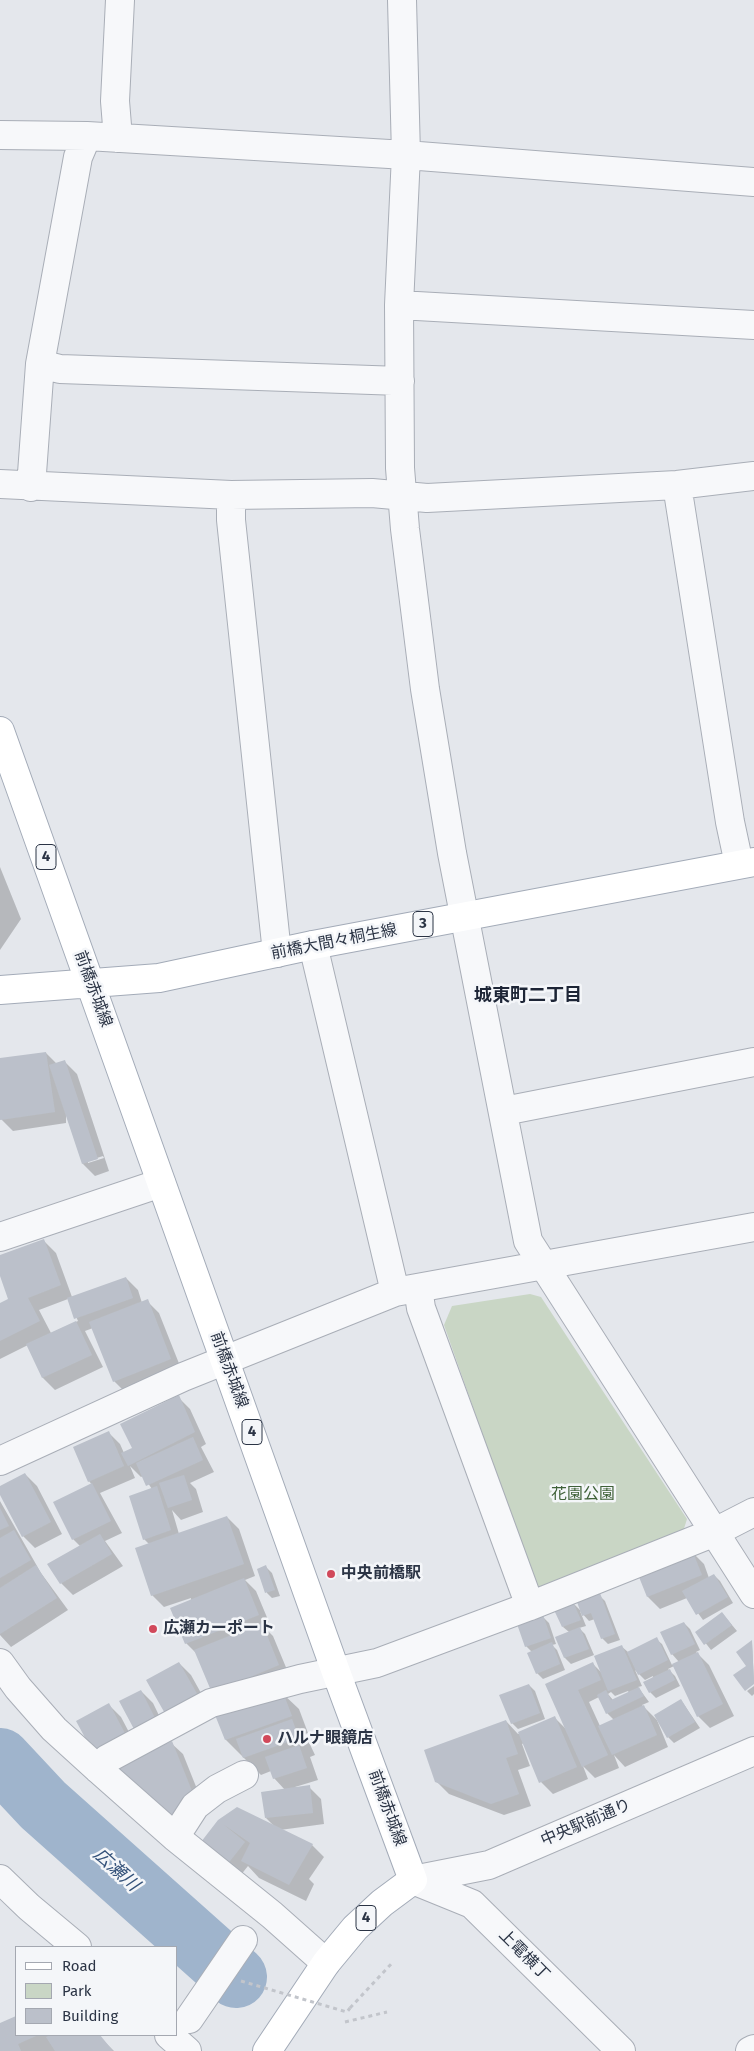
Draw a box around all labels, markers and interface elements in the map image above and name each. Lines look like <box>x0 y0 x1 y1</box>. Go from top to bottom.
road number: 4 <box>36 844 56 870</box>
road number: 3 <box>413 912 433 936</box>
street label: 前橋大間々桐生線 <box>269 920 399 964</box>
street label: 前橋赤城線 <box>70 948 116 1030</box>
district label: 城東町二丁目 <box>474 985 582 1007</box>
street label: 前橋赤城線 <box>206 1329 252 1411</box>
road number: 4 <box>242 1420 262 1444</box>
park label: 花園公園 <box>551 1485 615 1505</box>
place label: 中央前橋駅 <box>341 1564 421 1584</box>
marker: 中央前橋駅 <box>325 1568 337 1580</box>
place label: 広瀬カーポート <box>163 1619 275 1639</box>
marker: 広瀬カーポート <box>147 1623 159 1635</box>
place label: ハルナ眼鏡店 <box>277 1729 373 1749</box>
marker: ハルナ眼鏡店 <box>261 1733 273 1745</box>
street label: 前橋赤城線 <box>364 1767 410 1849</box>
street label: 中央駅前通り <box>538 1795 634 1851</box>
water label: 広瀬川 <box>89 1844 143 1896</box>
road number: 4 <box>356 1906 376 1930</box>
street label: 上電横丁 <box>495 1926 553 1984</box>
legend <box>15 1946 178 2036</box>
text: Road <box>62 1957 97 1975</box>
text: Park <box>62 1982 92 2000</box>
text: Building <box>62 2007 118 2025</box>

